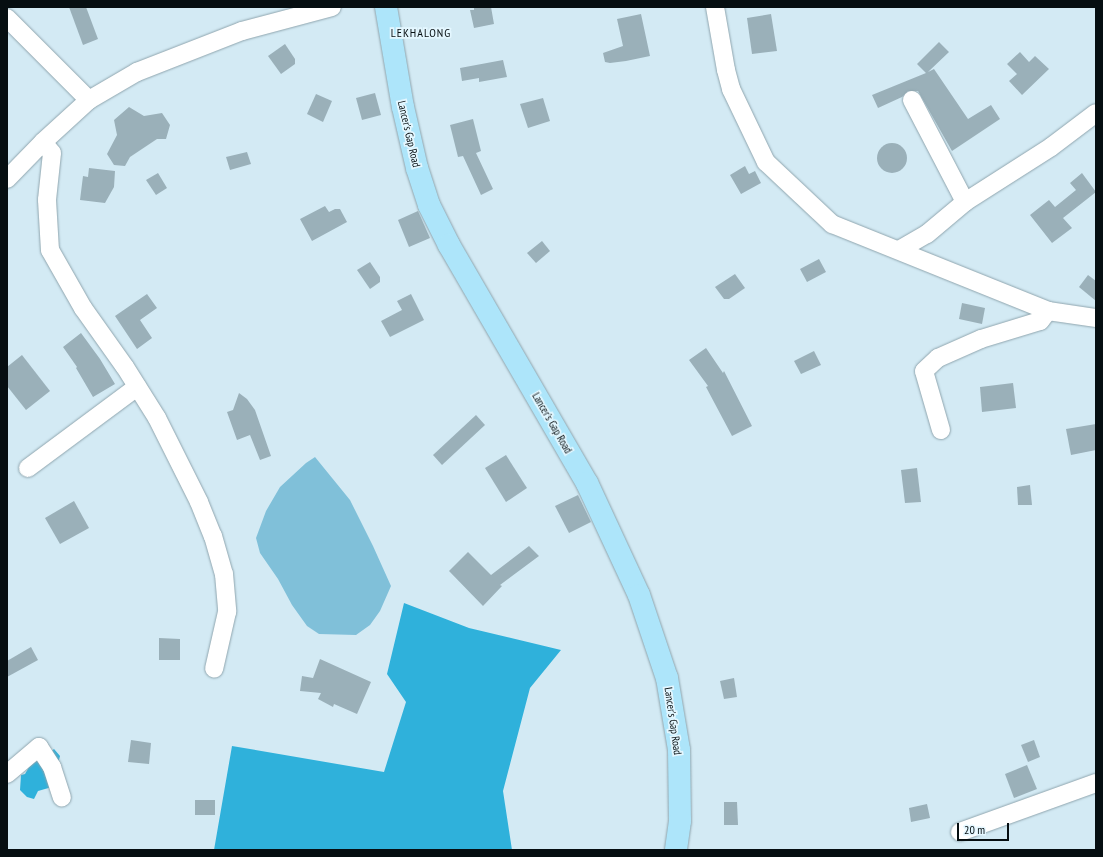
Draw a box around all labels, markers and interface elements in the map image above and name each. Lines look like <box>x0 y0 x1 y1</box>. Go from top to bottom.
district label: LEKHALONG <box>391 26 451 40</box>
street label: Lancer's Gap Road <box>395 99 423 169</box>
street label: Lancer's Gap Road <box>529 390 575 456</box>
street label: Lancer's Gap Road <box>662 686 684 756</box>
scale bar <box>959 815 1011 841</box>
text: 20 m <box>964 822 985 837</box>

